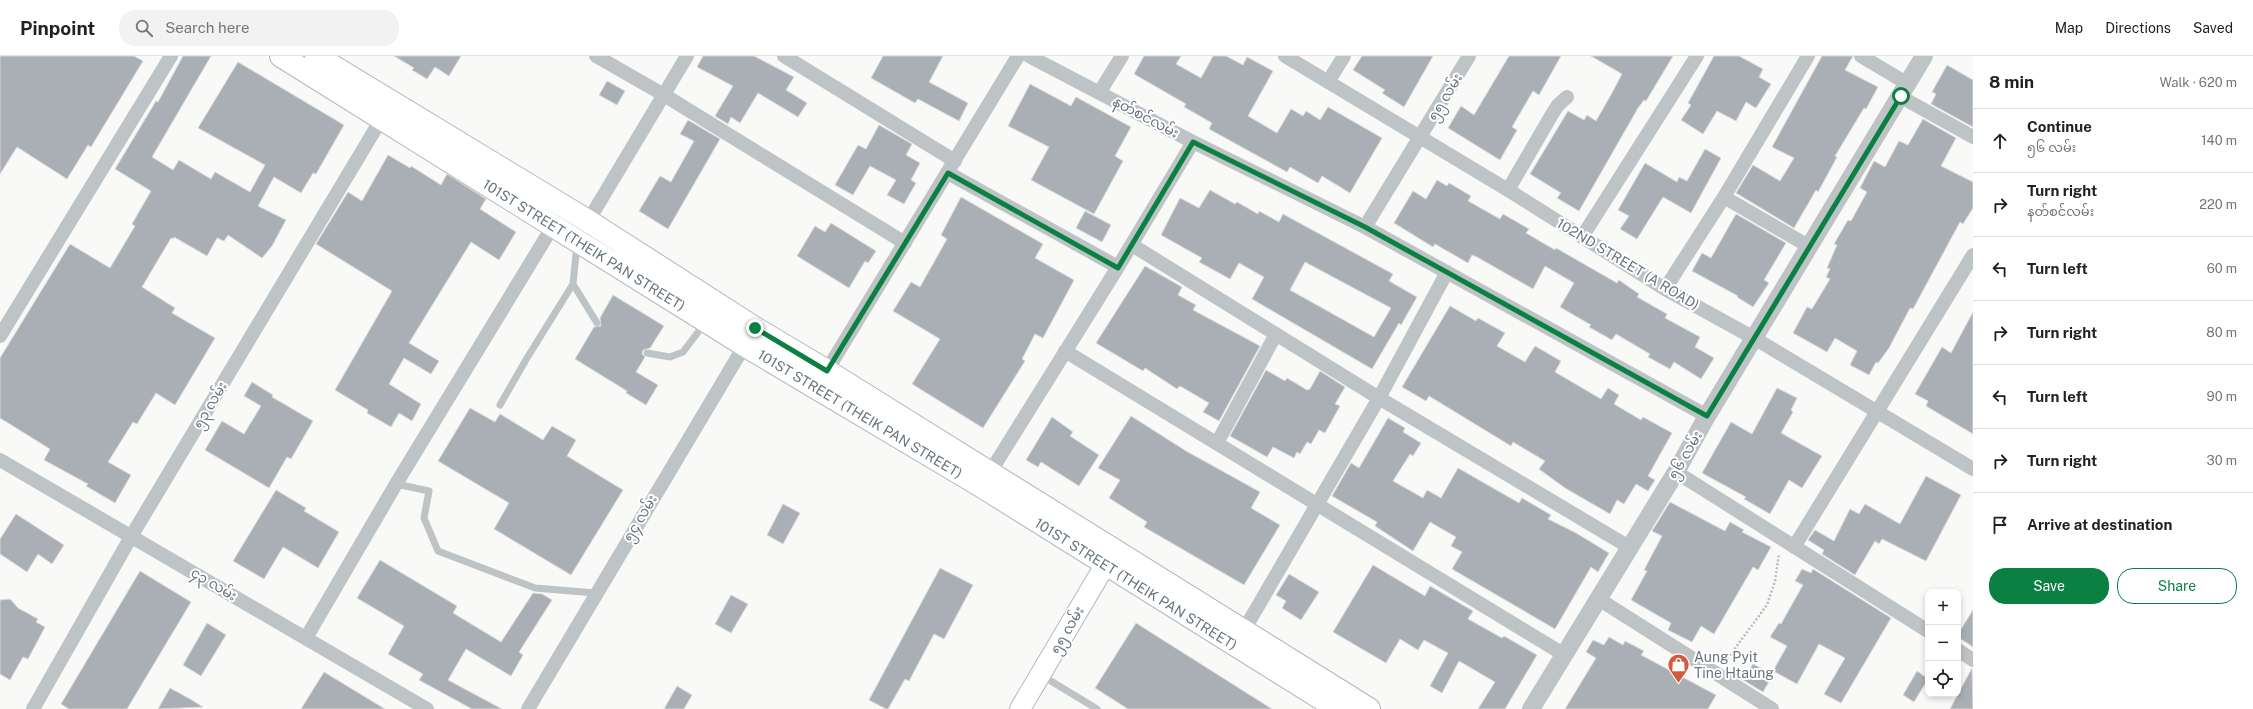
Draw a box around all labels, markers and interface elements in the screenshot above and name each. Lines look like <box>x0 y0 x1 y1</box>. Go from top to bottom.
search box <box>119 10 399 46</box>
text: Pinpoint <box>20 17 95 39</box>
icon: search <box>133 17 155 39</box>
text: Search here <box>165 19 249 36</box>
text: Map <box>2055 20 2083 36</box>
text: Directions <box>2105 20 2171 36</box>
text: Saved <box>2193 20 2233 36</box>
street label: ၅၅ လမ်း <box>1423 69 1469 126</box>
text: 8 min <box>1989 72 2034 92</box>
text: Walk · 620 m <box>2159 75 2237 90</box>
route start <box>1892 87 1910 105</box>
street label: နတ်စင်လမ်း <box>1108 91 1183 145</box>
text: Continue <box>2027 118 2092 135</box>
icon: ahead <box>1989 130 2011 152</box>
text: 140 m <box>2201 133 2237 148</box>
text: ၅၆ လမ်း <box>2027 140 2076 155</box>
street label: 101ST STREET (THEIK PAN STREET) <box>480 176 688 314</box>
text: Turn right <box>2027 182 2097 199</box>
icon: right <box>1989 194 2011 216</box>
text: 220 m <box>2199 197 2237 212</box>
text: နတ်စင်လမ်း <box>2027 204 2094 219</box>
street label: 102ND STREET (A ROAD) <box>1554 215 1702 313</box>
icon: left <box>1989 258 2011 280</box>
text: Turn left <box>2027 260 2088 277</box>
text: 60 m <box>2207 261 2237 276</box>
route end <box>746 319 764 337</box>
icon: right <box>1989 322 2011 344</box>
text: Turn right <box>2027 324 2097 341</box>
text: 80 m <box>2206 325 2237 340</box>
street label: 101ST STREET (THEIK PAN STREET) <box>755 346 965 482</box>
street label: ၅၃ လမ်း <box>188 378 234 433</box>
icon: left <box>1989 386 2011 408</box>
text: Turn left <box>2027 388 2088 405</box>
text: 90 m <box>2207 389 2237 404</box>
street label: ၅၆ လမ်း <box>1663 427 1709 484</box>
icon: right <box>1989 450 2011 472</box>
text: Turn right <box>2027 452 2097 469</box>
text: 30 m <box>2207 453 2237 468</box>
street label: ၅၄ လမ်း <box>618 491 664 546</box>
icon: arrive <box>1989 514 2011 536</box>
street label: 101ST STREET (THEIK PAN STREET) <box>1032 515 1240 653</box>
text: Arrive at destination <box>2027 516 2172 533</box>
street label: ၄၃ လမ်း <box>186 562 241 607</box>
button: Save <box>1989 568 2109 604</box>
button: Share <box>2117 568 2237 604</box>
map controls <box>1925 589 1961 697</box>
button: + <box>1925 589 1961 625</box>
street label: ၅၅ လမ်း <box>1045 602 1090 659</box>
button: − <box>1925 625 1961 661</box>
place label: Aung Pyit Tine Htaung <box>1694 649 1774 681</box>
shop icon: Aung Pyit Tine Htaung <box>1666 652 1692 685</box>
button: locate <box>1925 661 1961 697</box>

